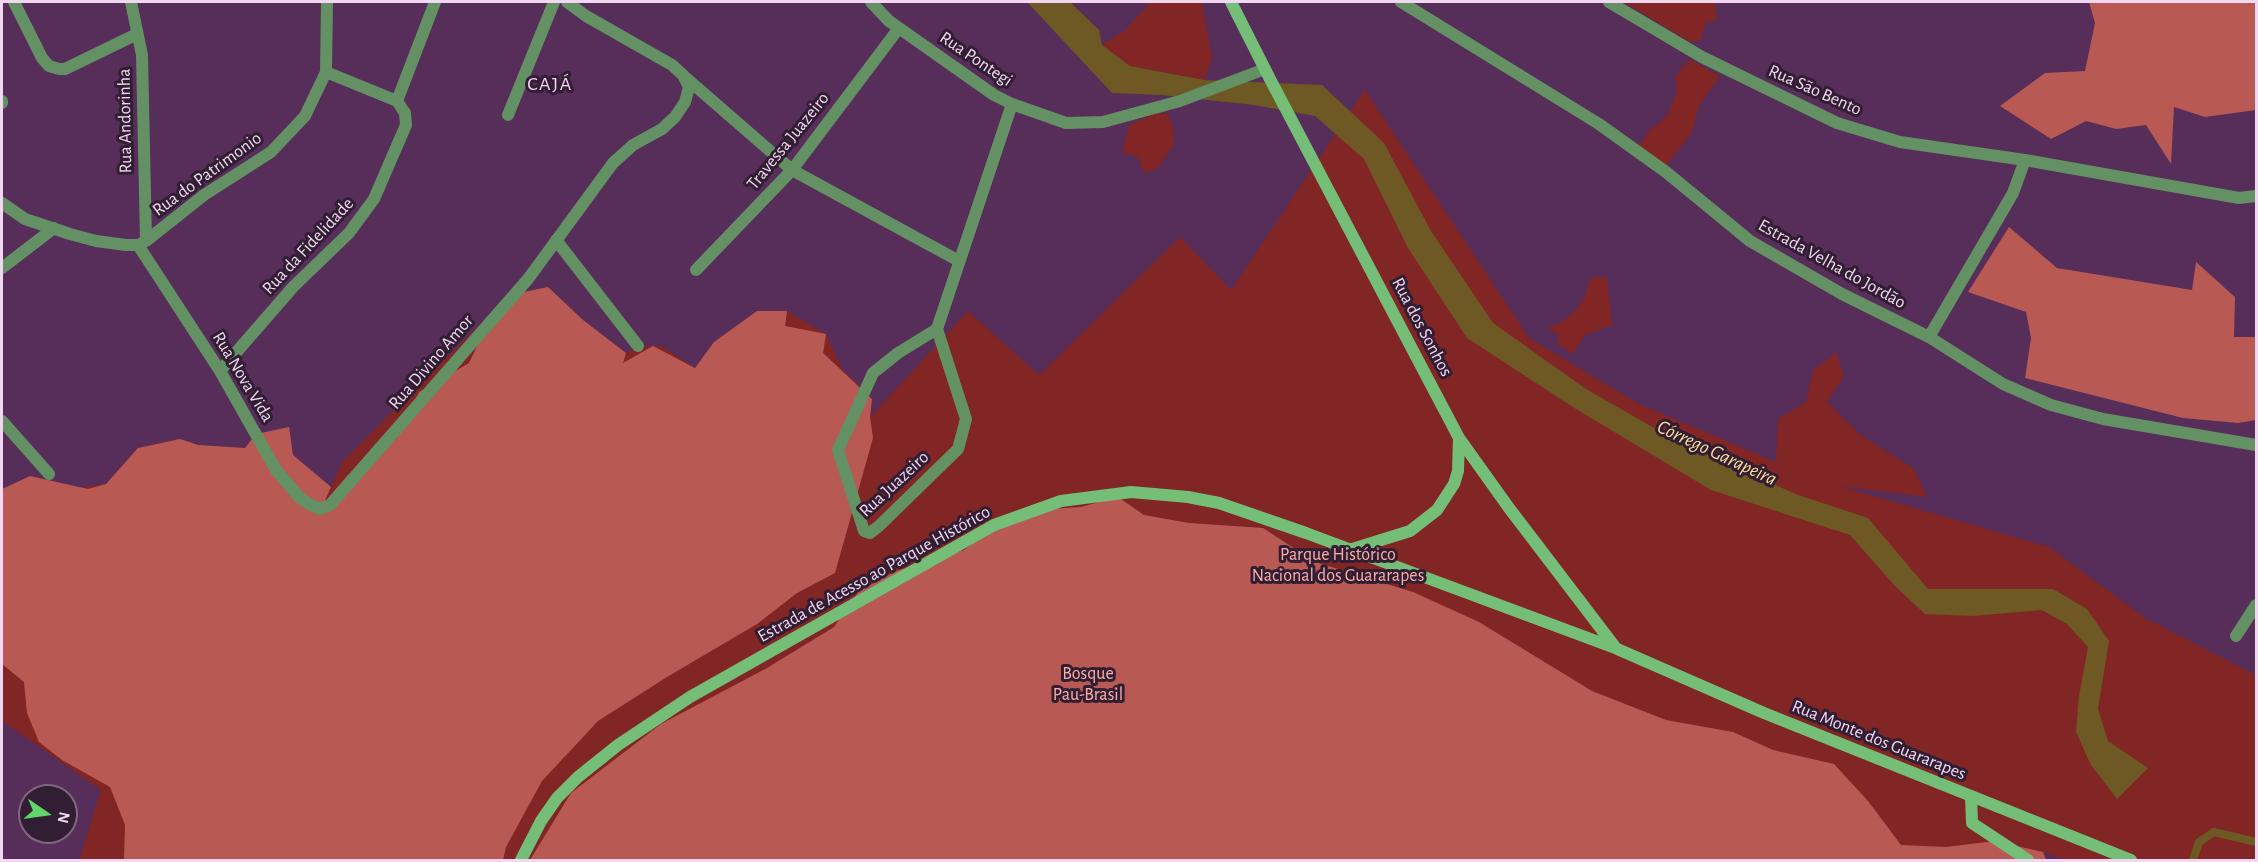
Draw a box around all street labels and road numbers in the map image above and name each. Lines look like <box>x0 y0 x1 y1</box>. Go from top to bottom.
street label: Rua Pontegi <box>935 27 1017 91</box>
street label: Rua São Bento <box>1765 60 1865 120</box>
street label: Rua Andorinha <box>113 68 137 174</box>
street label: Travessa Juazeiro <box>742 88 834 194</box>
street label: Rua do Patrimonio <box>148 127 266 221</box>
street label: Rua da Fidelidade <box>258 193 358 299</box>
street label: Estrada Velha do Jordão <box>1754 214 1910 314</box>
street label: Rua dos Sonhos <box>1387 274 1457 380</box>
street label: Rua Divino Amor <box>384 310 478 414</box>
street label: Rua Nova Vida <box>208 328 278 426</box>
street label: Rua Juazeiro <box>855 446 933 522</box>
street label: Estrada de Acesso ao Parque Histórico <box>754 501 994 647</box>
street label: Rua Monte dos Guararapes <box>1789 695 1969 785</box>

